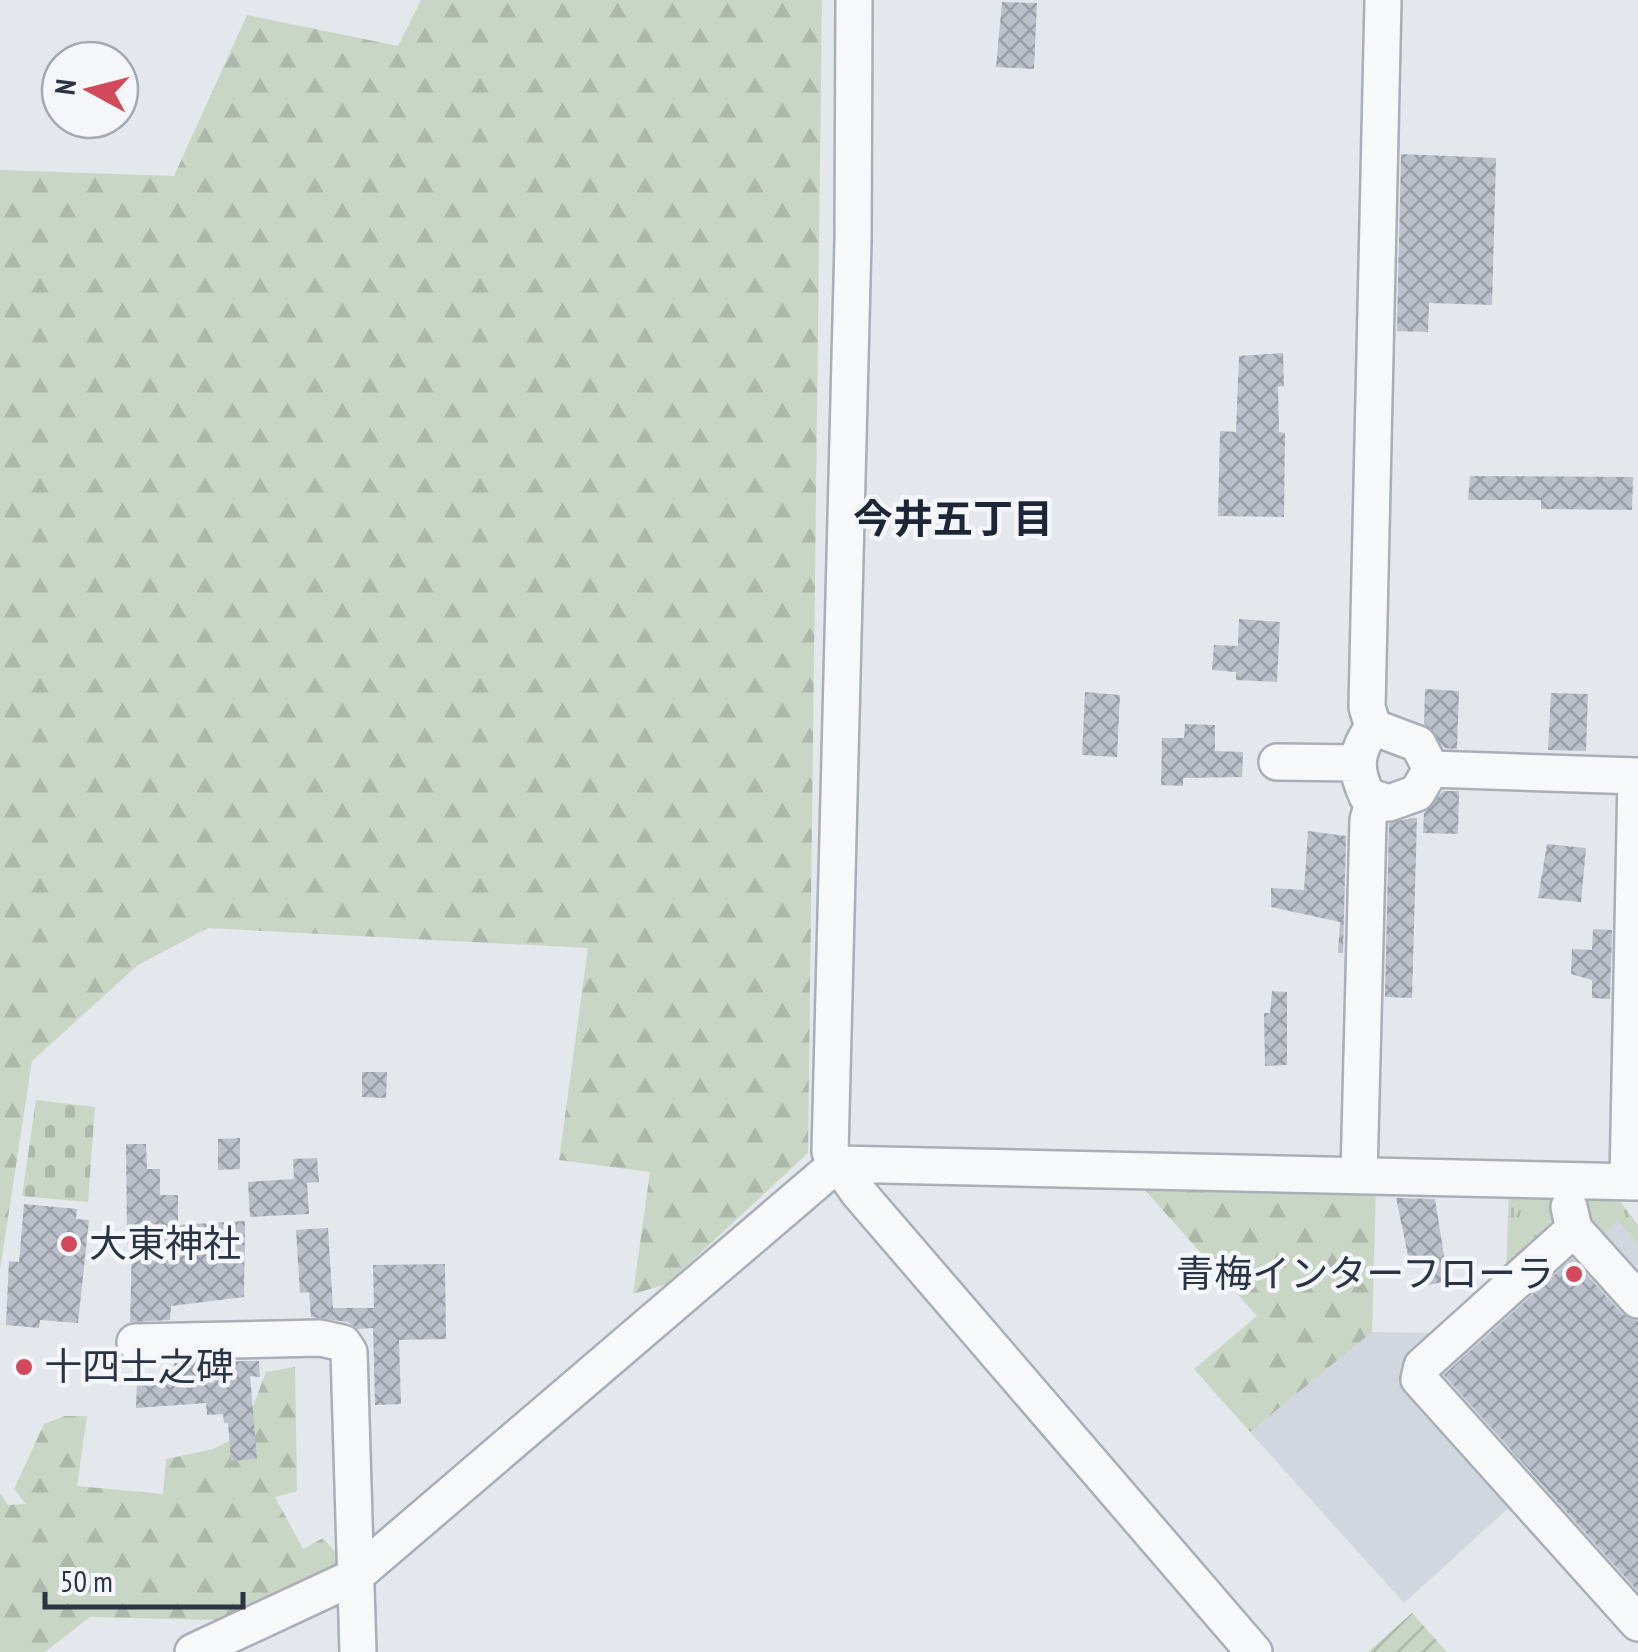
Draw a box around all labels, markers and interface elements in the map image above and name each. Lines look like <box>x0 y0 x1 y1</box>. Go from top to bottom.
north arrow <box>40 40 140 140</box>
text: N <box>45 77 84 97</box>
district label: 今井五丁目 <box>853 492 1053 544</box>
place label: 大東神社 <box>89 1218 241 1267</box>
marker: 大東神社 <box>58 1233 80 1255</box>
place label: 青梅インターフローラ <box>1176 1248 1554 1297</box>
marker: 青梅インターフローラ <box>1563 1263 1585 1285</box>
place label: 十四士之碑 <box>44 1341 234 1390</box>
marker: 十四士之碑 <box>13 1356 35 1378</box>
scale bar <box>45 1547 242 1609</box>
text: 50 m <box>60 1561 113 1600</box>

